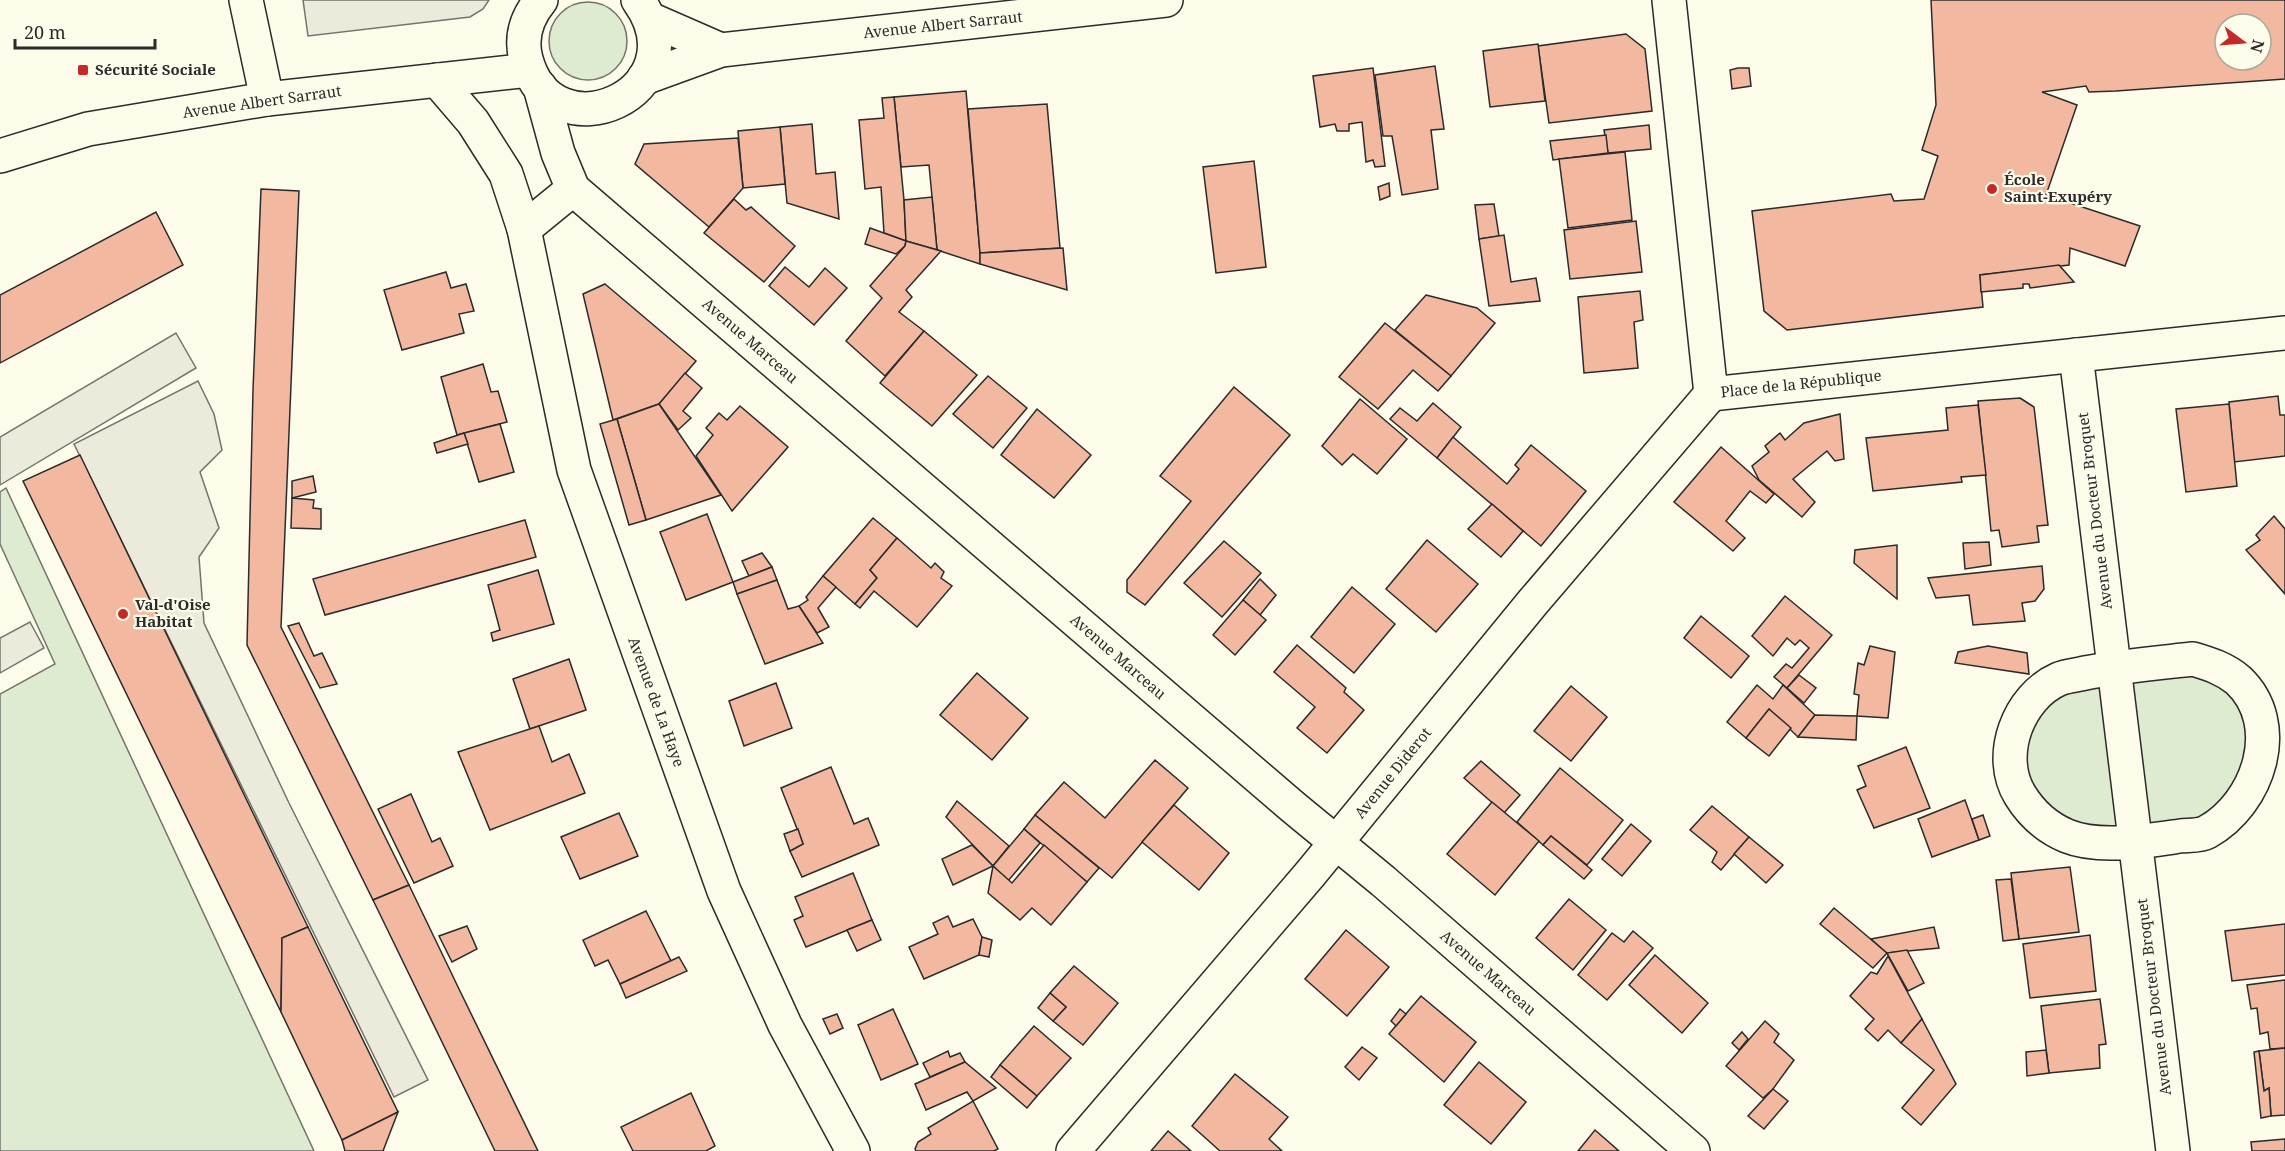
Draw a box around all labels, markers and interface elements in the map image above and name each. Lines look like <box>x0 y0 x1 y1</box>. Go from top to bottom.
street label: Avenue Albert Sarraut <box>862 6 1023 42</box>
scale bar <box>15 12 154 50</box>
north arrow <box>2213 12 2273 72</box>
text: 20 m <box>24 20 66 44</box>
text: N <box>2245 37 2270 56</box>
place label: Sécurité Sociale <box>95 59 216 79</box>
marker: Sécurité Sociale <box>76 63 90 77</box>
street label: Avenue Albert Sarraut <box>181 80 342 122</box>
place label: École Saint-Exupéry <box>2004 169 2112 206</box>
marker: École Saint-Exupéry <box>1985 182 1999 196</box>
street label: Avenue Marceau <box>699 293 803 388</box>
street label: Place de la République <box>1719 365 1882 401</box>
street label: Avenue du Docteur Broquet <box>2072 411 2116 611</box>
place label: Val-d'Oise Habitat <box>135 594 210 631</box>
marker: Val-d'Oise Habitat <box>116 607 130 621</box>
street label: Avenue Marceau <box>1067 609 1171 704</box>
street label: Avenue de La Haye <box>624 634 690 769</box>
street label: Avenue Diderot <box>1349 723 1435 822</box>
street label: Avenue du Docteur Broquet <box>2131 897 2175 1097</box>
street label: Avenue Marceau <box>1437 925 1541 1020</box>

